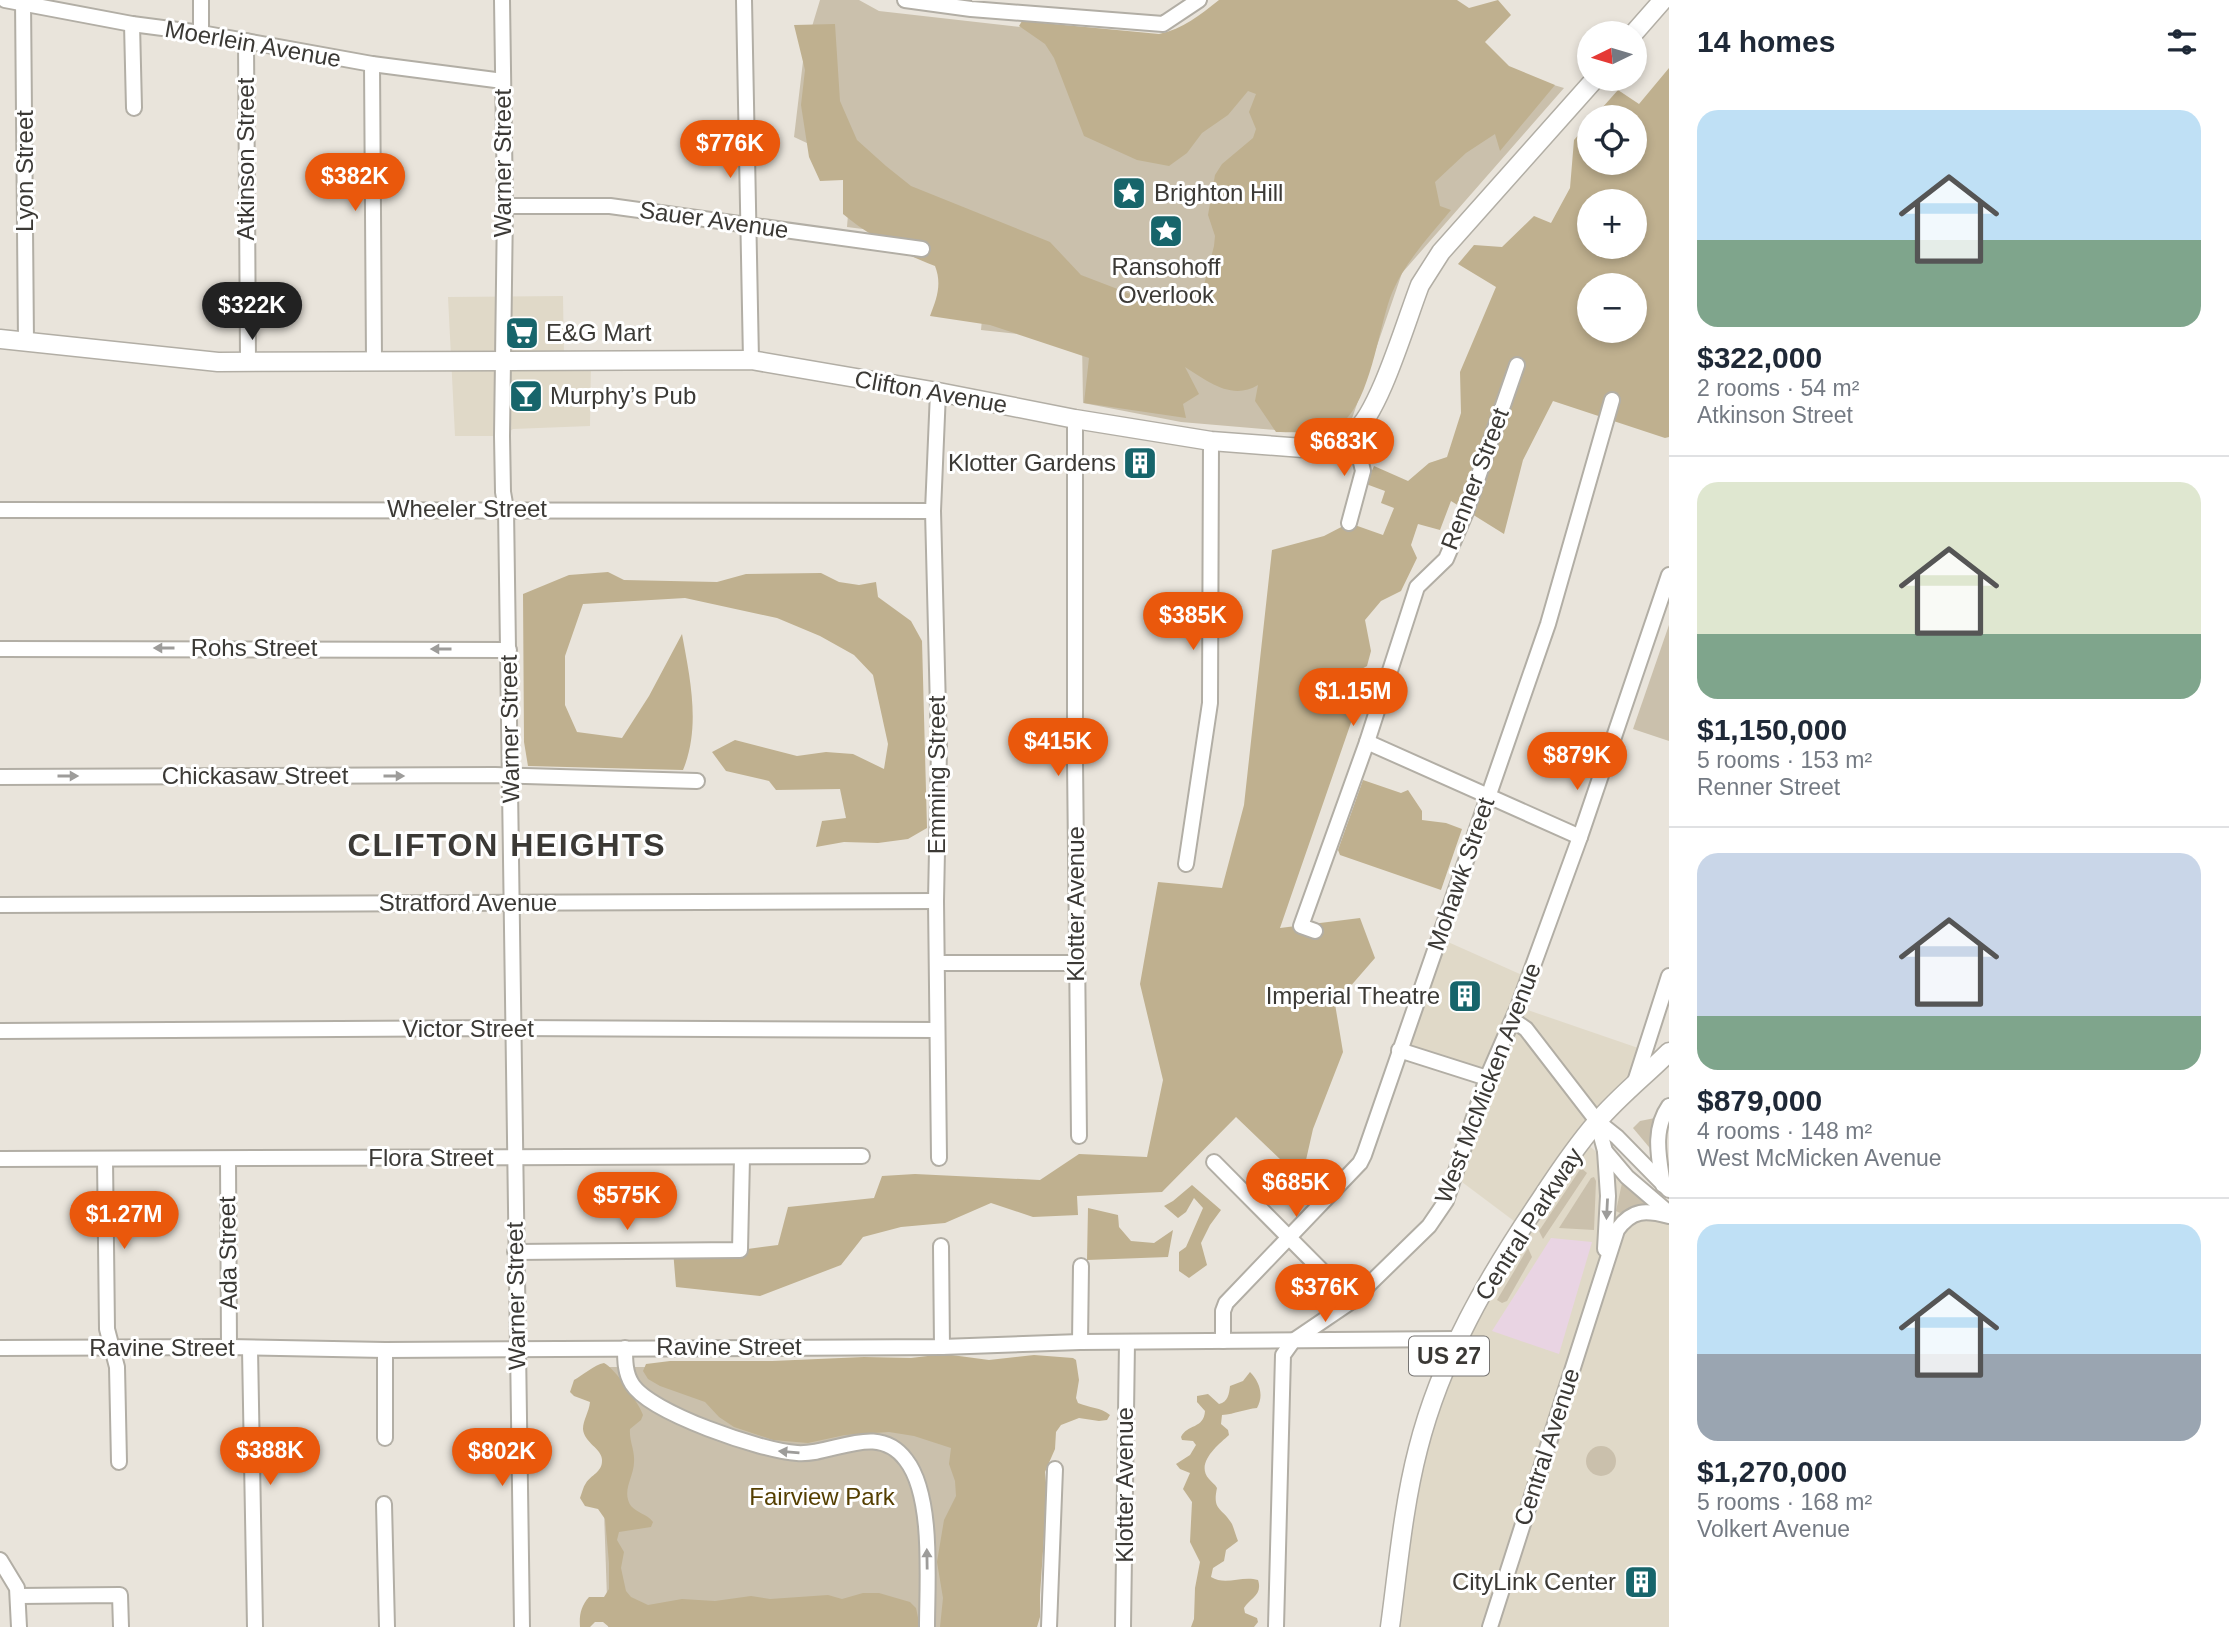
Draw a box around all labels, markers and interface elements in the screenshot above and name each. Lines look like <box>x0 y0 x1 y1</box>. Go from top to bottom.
street label: Moerlein Avenue <box>163 15 343 72</box>
north arrow <box>1577 21 1647 91</box>
map controls <box>1577 21 1647 343</box>
icon: filters <box>2163 23 2201 61</box>
text: 14 homes <box>1697 25 1835 58</box>
street label: Atkinson Street <box>232 77 259 240</box>
street label: Warner Street <box>489 88 516 237</box>
button: locate <box>1577 105 1647 175</box>
street label: Lyon Street <box>11 110 38 232</box>
pin: $776K <box>681 120 779 180</box>
text: $776K <box>696 130 764 156</box>
pin: $382K <box>306 154 404 213</box>
icon: home <box>1886 156 2012 282</box>
text: $382K <box>321 163 389 189</box>
place icon: Brighton Hill <box>1110 174 1148 212</box>
place label: Brighton Hill <box>1154 179 1283 206</box>
button: + <box>1577 189 1647 259</box>
street label: Sauer Avenue <box>638 196 790 243</box>
place icon: Ransohoff Overlook <box>1147 212 1185 250</box>
place label: Ransohoff Overlook <box>1112 253 1221 308</box>
button: − <box>1577 273 1647 343</box>
pin: $322K <box>203 282 301 342</box>
text: $322K <box>218 292 286 318</box>
supermarket icon: E&G Mart <box>503 314 541 352</box>
place label: E&G Mart <box>546 319 652 346</box>
text: $322,000 <box>1697 341 1822 374</box>
street label: Clifton Avenue <box>853 365 1009 418</box>
text: 2 rooms · 54 m² <box>1697 375 1859 401</box>
bar icon: Murphy’s Pub <box>507 377 545 415</box>
place label: Murphy’s Pub <box>550 382 696 409</box>
text: Atkinson Street <box>1697 402 1853 428</box>
street label: Renner Street <box>1435 404 1514 553</box>
pin: $683K <box>1295 419 1393 478</box>
text: $683K <box>1310 428 1378 454</box>
building icon: Klotter Gardens <box>1121 444 1159 482</box>
place label: Klotter Gardens <box>948 449 1116 476</box>
street label: Wheeler Street <box>387 495 547 522</box>
icon: home <box>1886 528 2012 654</box>
pin: $385K <box>1144 592 1242 652</box>
text: $385K <box>1159 602 1227 628</box>
street label: Rohs Street <box>191 634 318 661</box>
one-way arrow <box>153 642 175 654</box>
one-way arrow <box>429 643 451 655</box>
street label: Warner Street <box>495 654 524 803</box>
pin: $1.15M <box>1296 668 1410 728</box>
text: $1.15M <box>1315 678 1391 704</box>
street label: Emming Street <box>923 695 950 854</box>
text: $1,150,000 <box>1697 713 1847 746</box>
pin: $415K <box>1009 718 1107 778</box>
text: $415K <box>1024 728 1092 754</box>
pin: $879K <box>1528 732 1626 792</box>
text: $879K <box>1543 742 1611 768</box>
text: 5 rooms · 153 m² <box>1697 747 1872 773</box>
street label: Chickasaw Street <box>162 762 349 789</box>
one-way arrow <box>57 770 79 782</box>
one-way arrow <box>383 770 405 782</box>
text: Renner Street <box>1697 774 1840 800</box>
street label: Mohawk Street <box>1422 793 1499 954</box>
street label: Klotter Avenue <box>1062 826 1089 982</box>
district label: CLIFTON HEIGHTS <box>347 827 667 863</box>
street label: Stratford Avenue <box>379 889 557 916</box>
icon: home <box>1886 899 2012 1025</box>
street label: West McMicken Avenue <box>1429 959 1546 1207</box>
building icon: Imperial Theatre <box>1446 977 1484 1015</box>
place label: Imperial Theatre <box>1266 982 1440 1009</box>
street label: Victor Street <box>402 1015 534 1042</box>
text: $879,000 <box>1697 1084 1822 1117</box>
text: 4 rooms · 148 m² <box>1697 1118 1872 1144</box>
street label: Central Parkway <box>1469 1143 1588 1305</box>
street label: Flora Street <box>368 1144 494 1171</box>
text: West McMicken Avenue <box>1697 1145 1942 1171</box>
pin: $685K <box>1247 1160 1345 1219</box>
text: $685K <box>1262 1169 1330 1195</box>
pin: $575K <box>578 1172 676 1232</box>
text: $575K <box>593 1182 661 1208</box>
pin: $1.27M <box>67 1192 181 1251</box>
street label: Ada Street <box>213 1196 242 1310</box>
one-way arrow <box>1602 1199 1613 1221</box>
text: $1.27M <box>86 1201 162 1227</box>
street label: Warner Street <box>501 1221 530 1370</box>
pin: $376K <box>1276 1264 1374 1324</box>
icon: home <box>1886 1270 2012 1396</box>
text: $376K <box>1291 1274 1359 1300</box>
street label: Ravine Street <box>656 1333 802 1360</box>
street label: Ravine Street <box>89 1334 235 1361</box>
road number: US 27 <box>1409 1336 1489 1376</box>
street label: Central Avenue <box>1508 1365 1585 1529</box>
street label: Klotter Avenue <box>1111 1407 1138 1563</box>
pin: $388K <box>221 1428 319 1487</box>
pin: $802K <box>453 1428 551 1488</box>
text: $388K <box>236 1437 304 1463</box>
text: $802K <box>468 1438 536 1464</box>
one-way arrow <box>778 1447 800 1458</box>
text: $1,270,000 <box>1697 1455 1847 1488</box>
park label: Fairview Park <box>749 1483 896 1510</box>
text: 5 rooms · 168 m² <box>1697 1489 1872 1515</box>
text: Volkert Avenue <box>1697 1516 1850 1542</box>
one-way arrow <box>921 1548 933 1570</box>
building icon: CityLink Center <box>1622 1563 1660 1601</box>
place label: CityLink Center <box>1452 1568 1616 1595</box>

